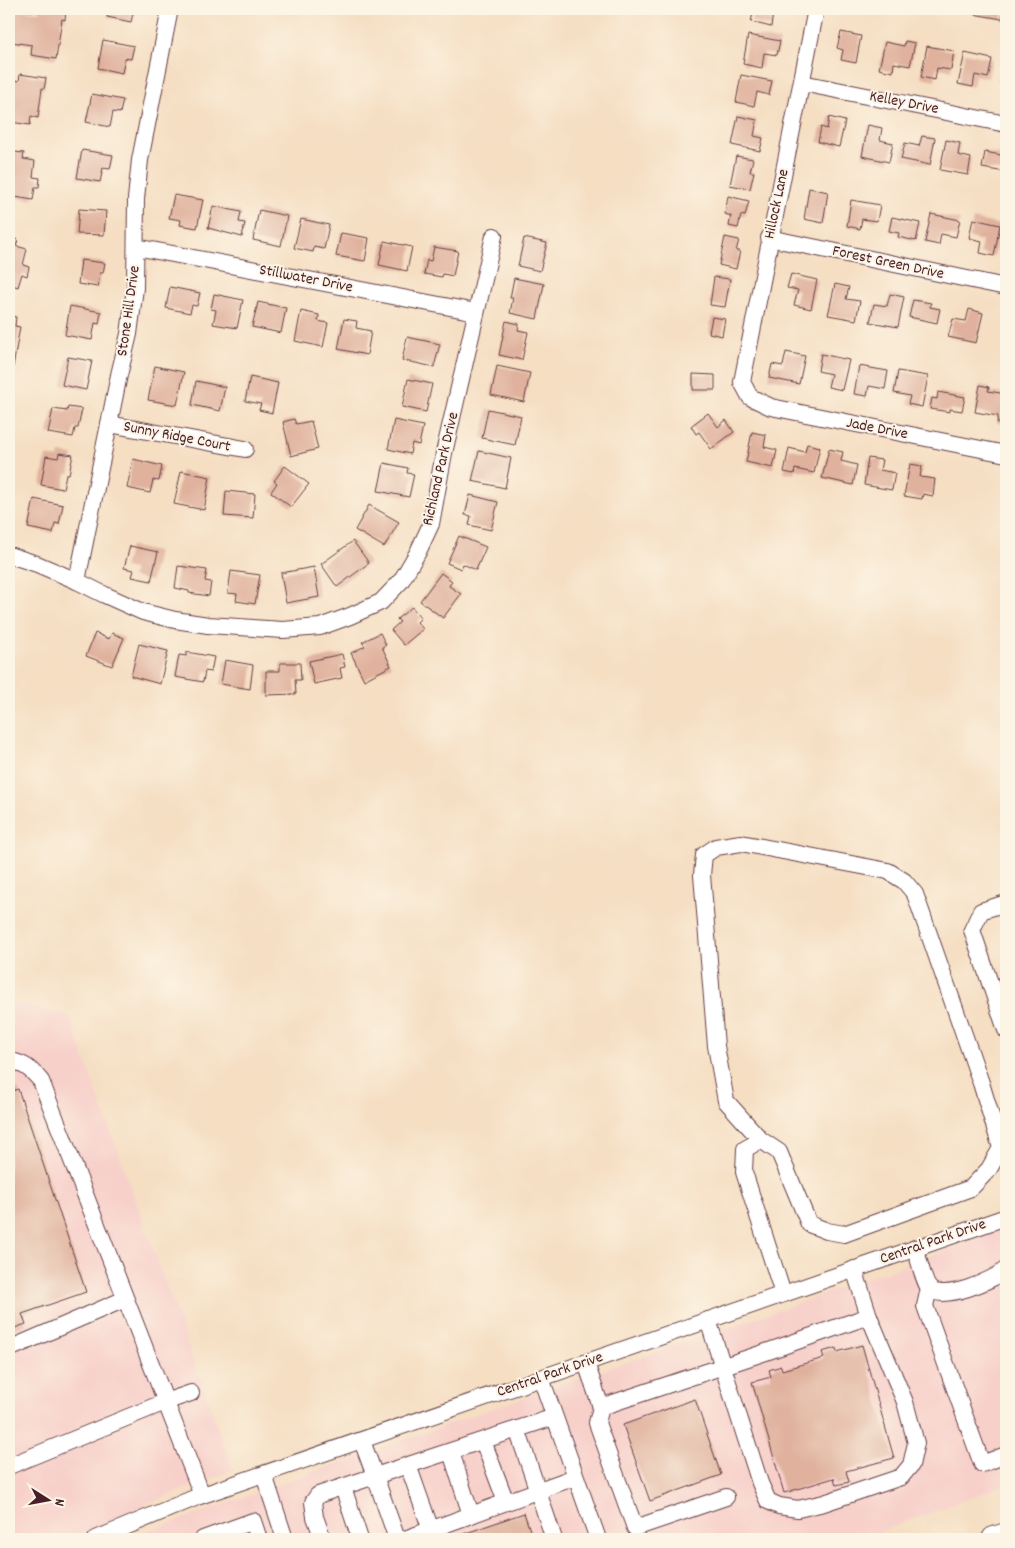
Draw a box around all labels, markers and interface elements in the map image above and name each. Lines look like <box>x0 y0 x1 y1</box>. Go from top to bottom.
street label: Kelley Drive <box>867 85 941 121</box>
street label: Hillock Lane <box>758 167 796 241</box>
street label: Forest Green Drive <box>830 240 946 286</box>
street label: Stillwater Drive <box>257 259 355 299</box>
street label: Stone Hill Drive <box>111 264 147 358</box>
street label: Richland Park Drive <box>417 410 465 528</box>
street label: Jade Drive <box>844 412 910 446</box>
street label: Sunny Ridge Court <box>122 415 233 459</box>
street label: Central Park Drive <box>877 1213 989 1271</box>
street label: Central Park Drive <box>494 1346 606 1404</box>
north arrow <box>22 1476 72 1526</box>
text: N <box>48 1497 69 1507</box>

